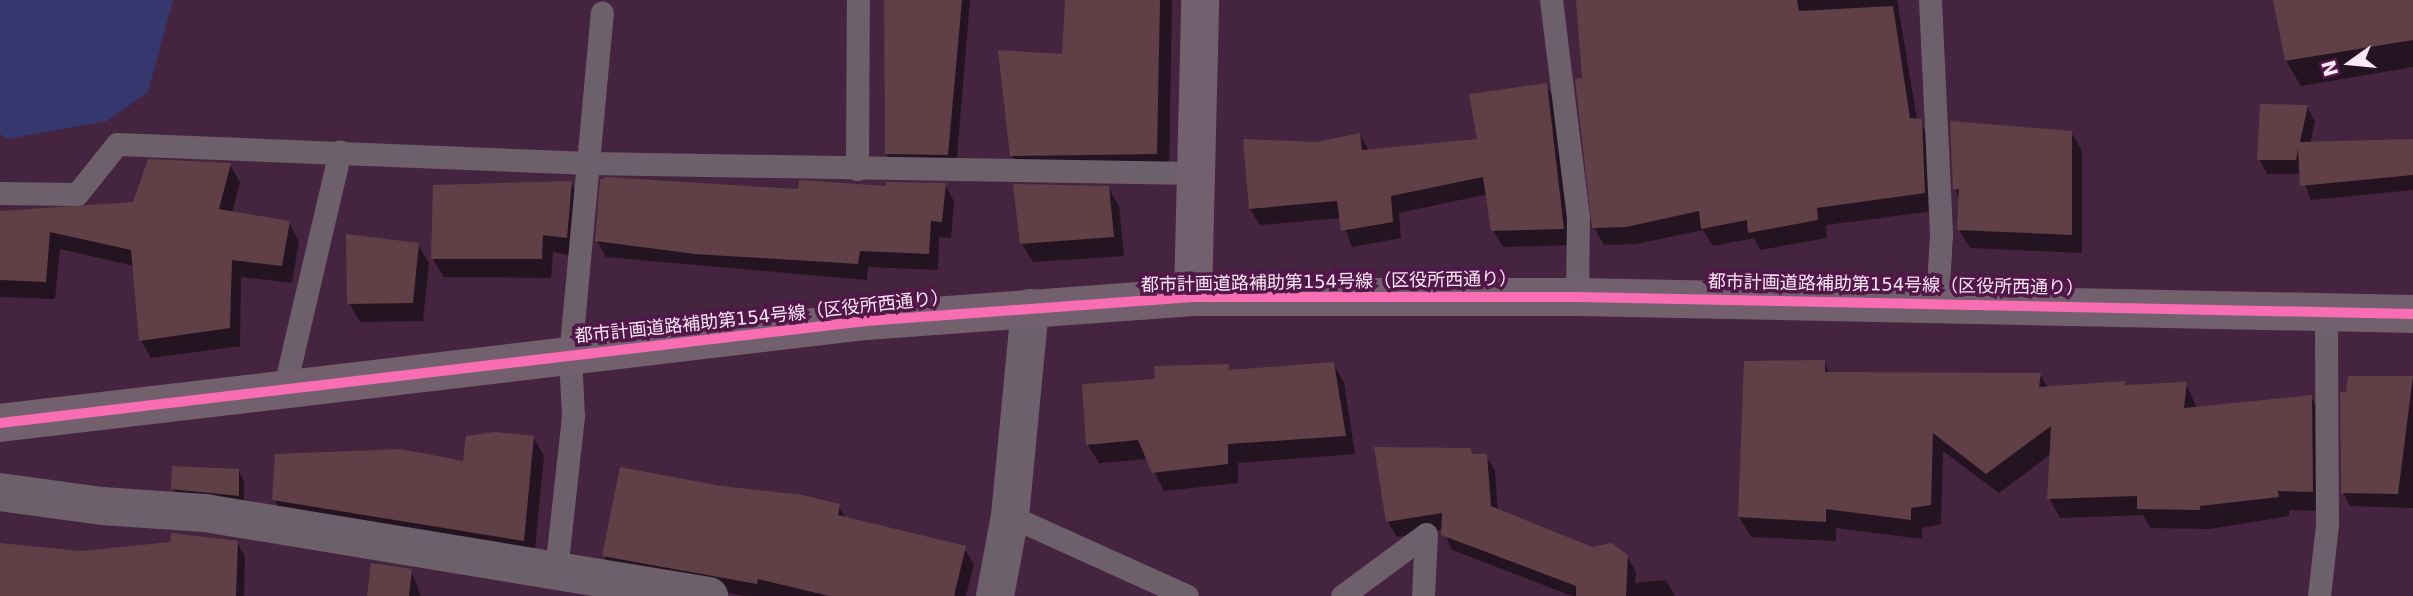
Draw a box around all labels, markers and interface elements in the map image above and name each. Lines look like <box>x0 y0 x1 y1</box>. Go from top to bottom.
north arrow <box>2315 28 2385 98</box>
text: N <box>2317 58 2342 79</box>
street label: 都市計画道路補助第154号線（区役所西通り） <box>1141 268 1517 296</box>
street label: 都市計画道路補助第154号線（区役所西通り） <box>1708 271 2084 299</box>
street label: 都市計画道路補助第154号線（区役所西通り） <box>574 287 950 347</box>

